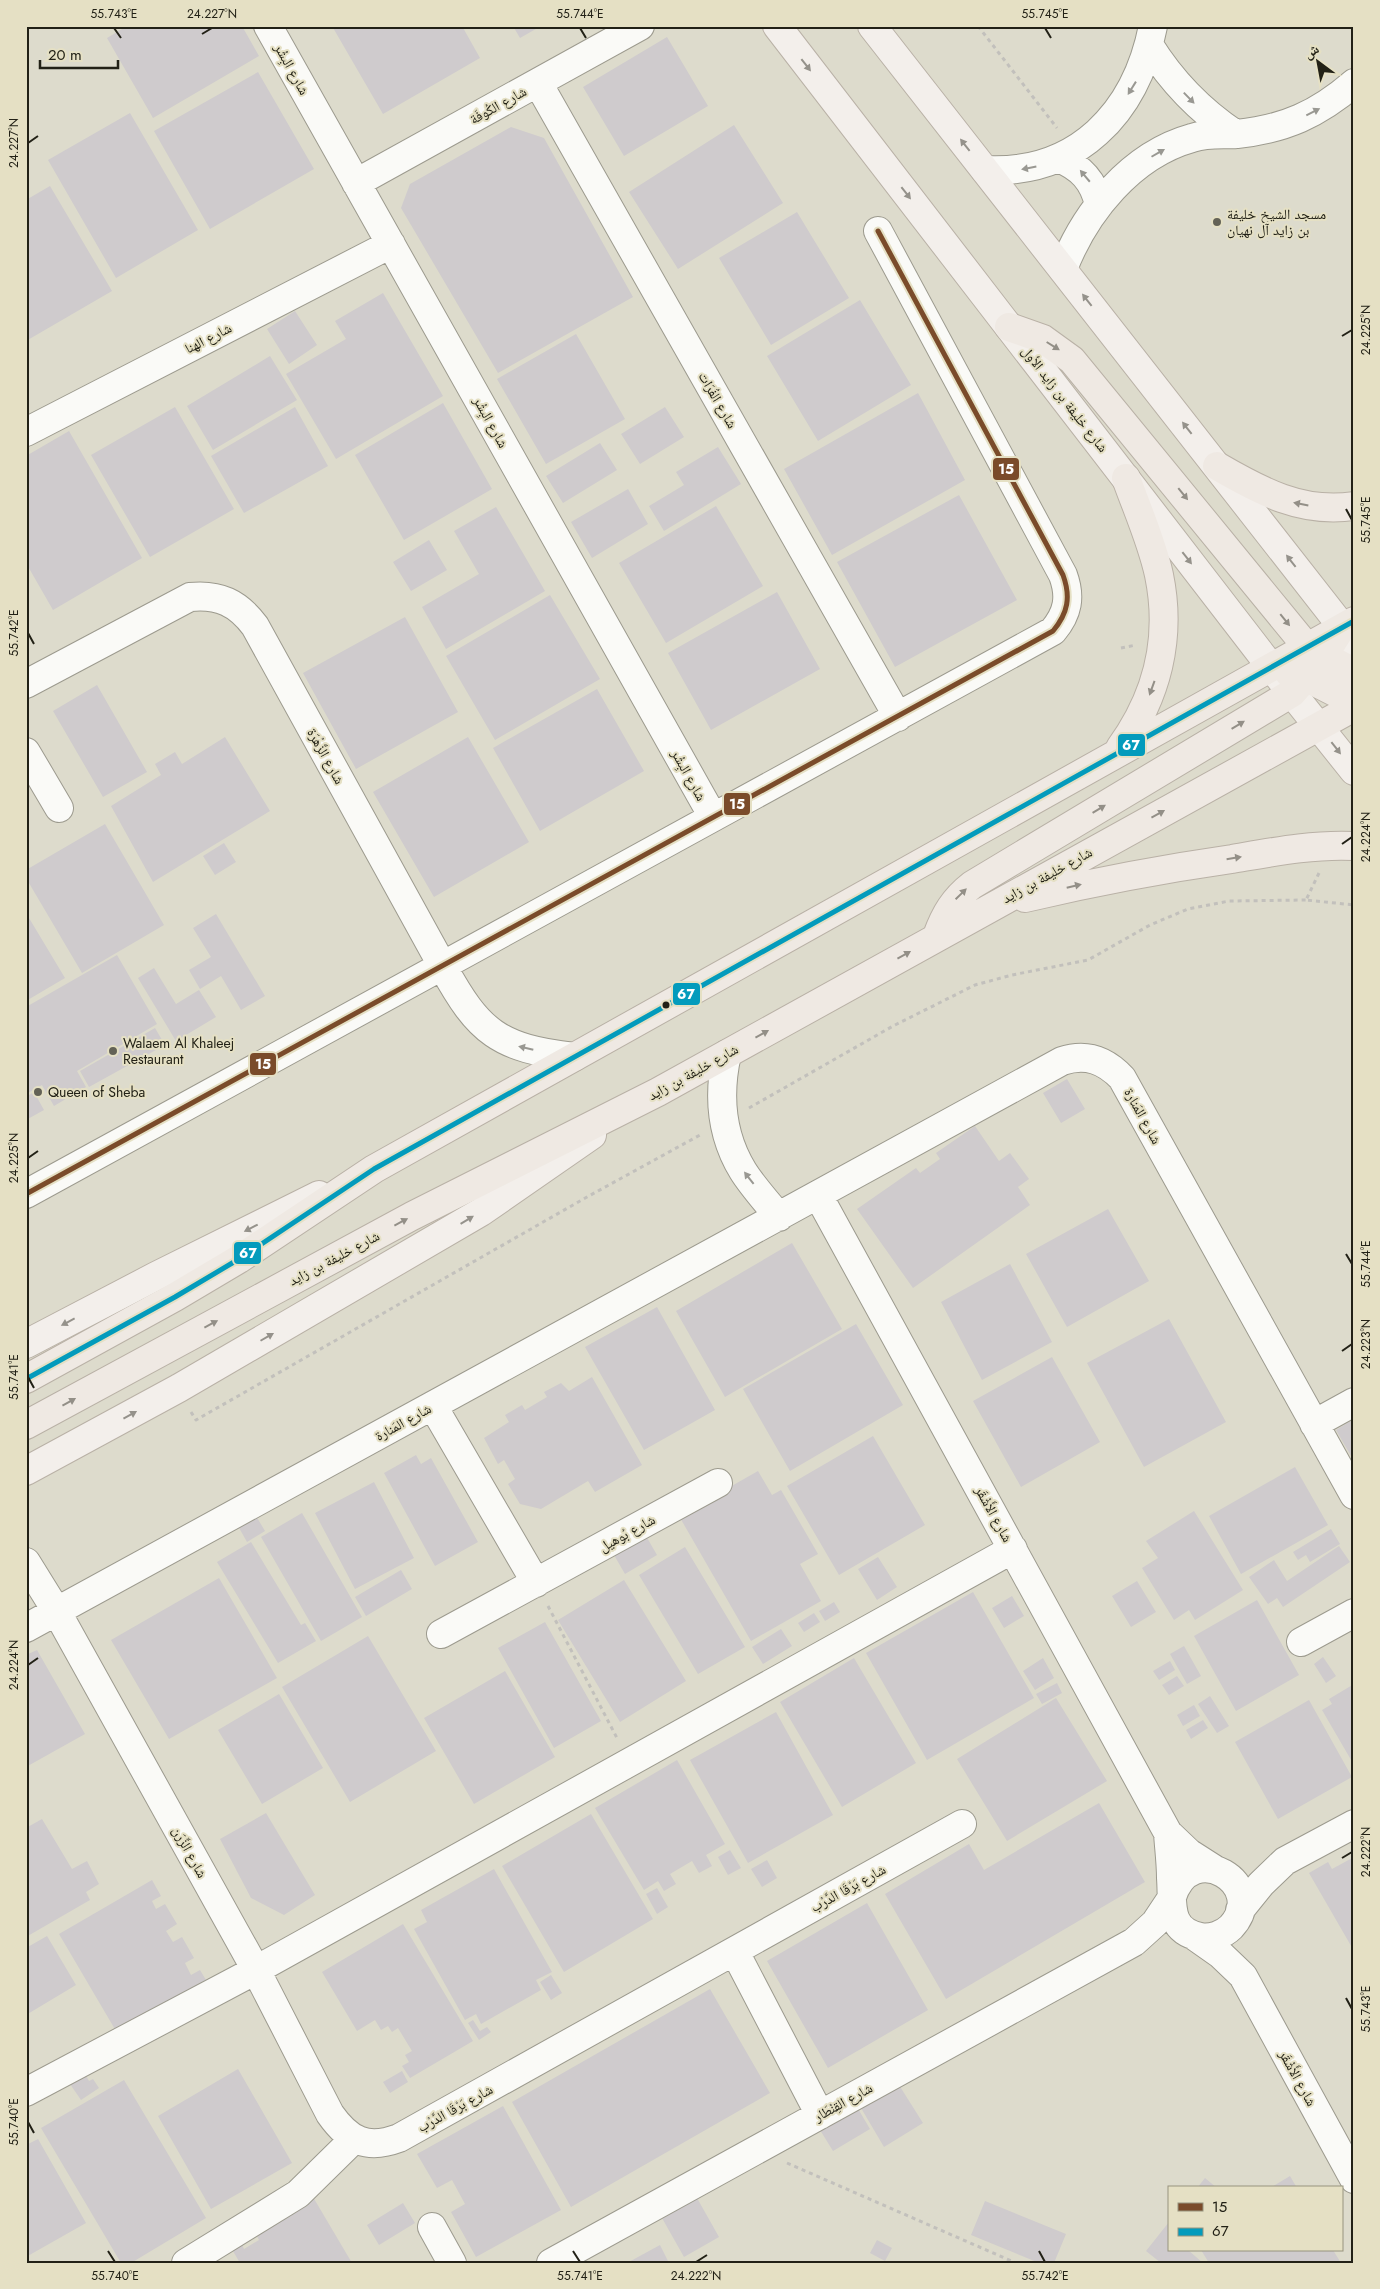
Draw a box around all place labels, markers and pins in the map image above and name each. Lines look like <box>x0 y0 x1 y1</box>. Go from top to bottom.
place label: مسجد الشيخ خليفة بن زايد آل نهيان <box>1227 204 1326 240</box>
marker: مسجد الشيخ خليفة بن زايد آل نهيان <box>1211 216 1223 228</box>
unlabelled marker <box>661 1000 671 1010</box>
place label: Walaem Al Khaleej Restaurant <box>123 1033 234 1069</box>
marker: Walaem Al Khaleej Restaurant <box>107 1045 119 1057</box>
place label: Queen of Sheba <box>48 1082 145 1102</box>
marker: Queen of Sheba <box>32 1086 44 1098</box>

